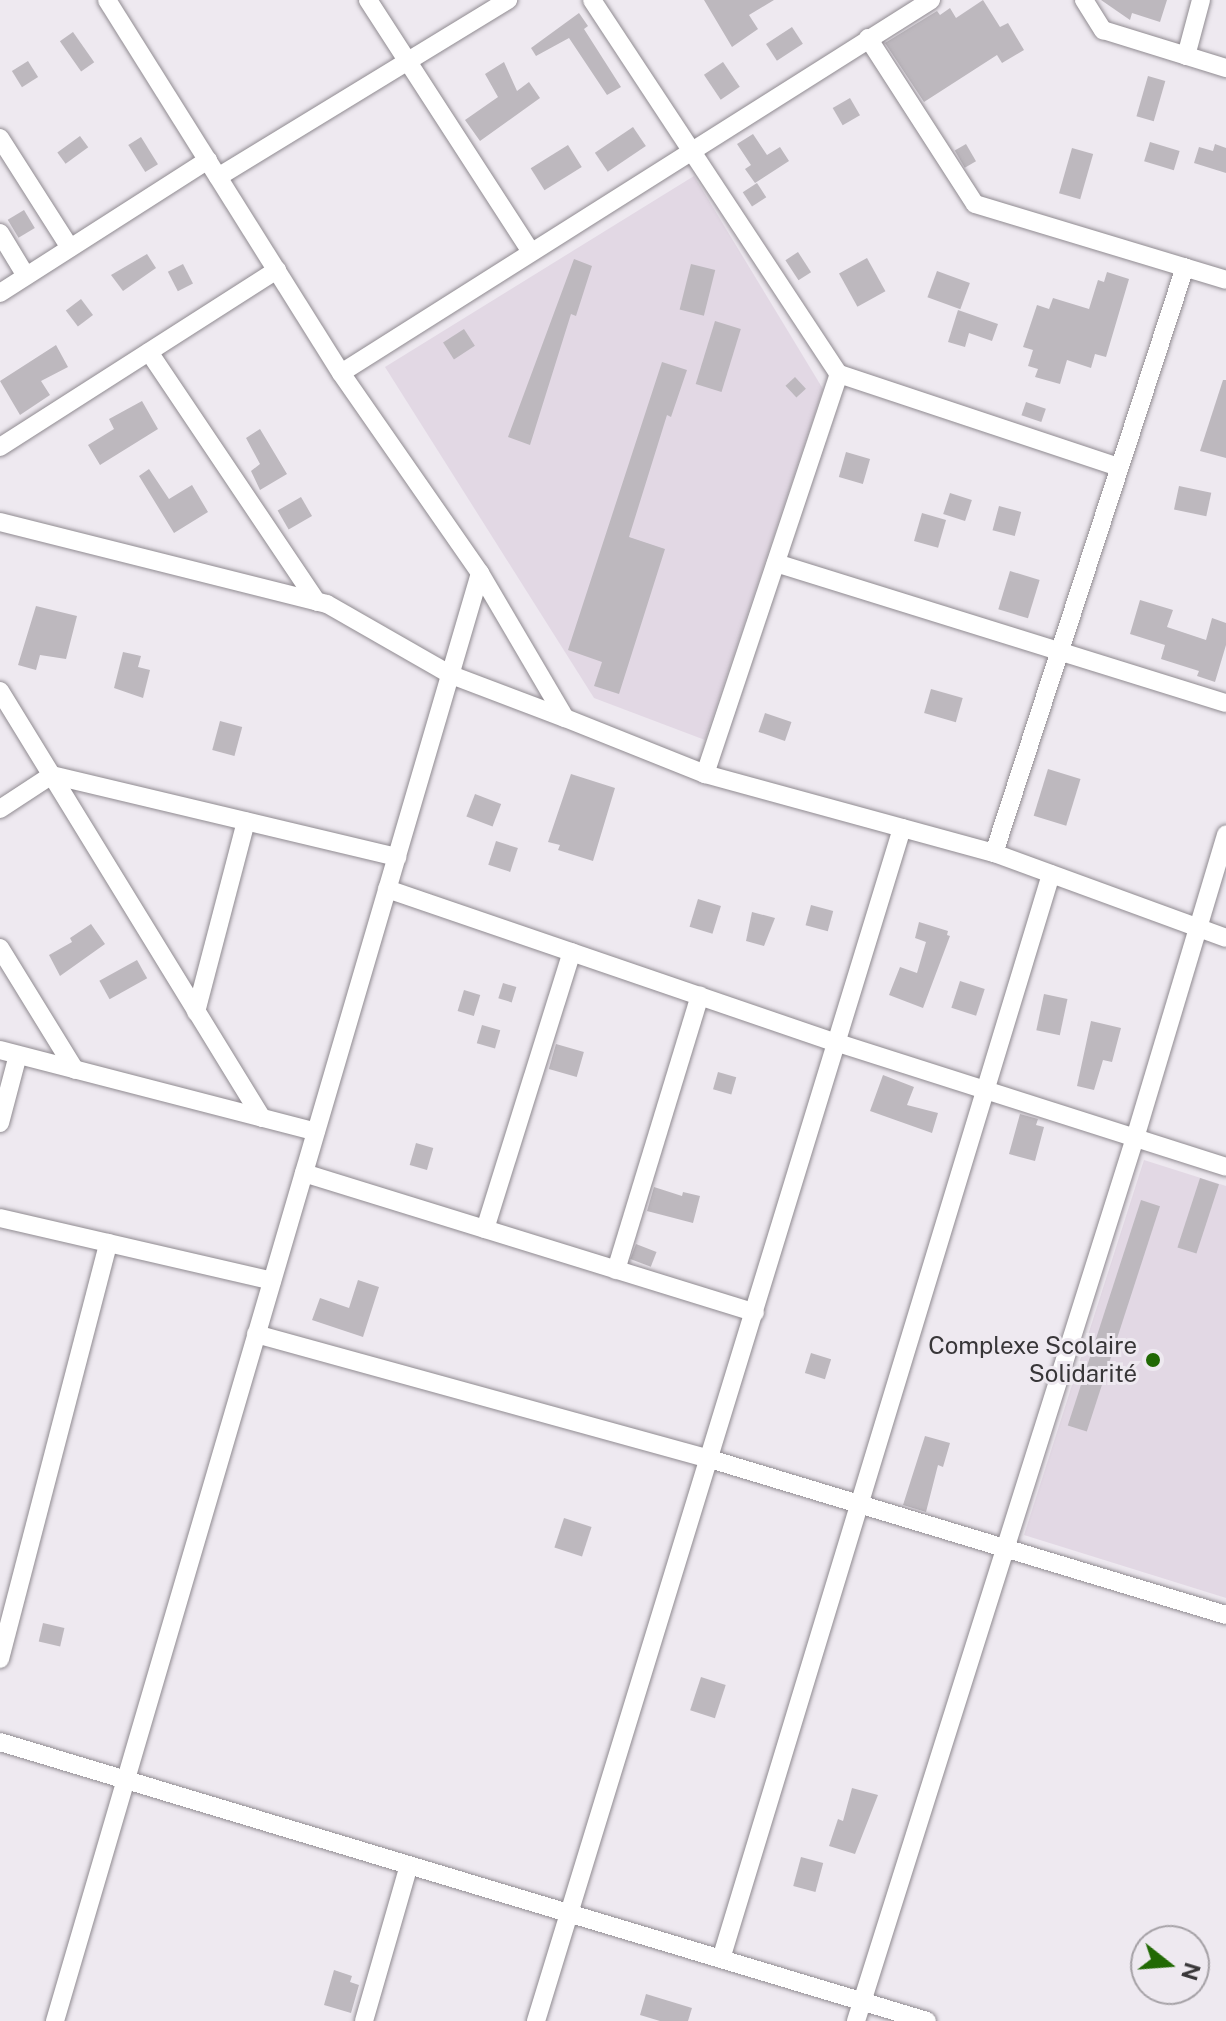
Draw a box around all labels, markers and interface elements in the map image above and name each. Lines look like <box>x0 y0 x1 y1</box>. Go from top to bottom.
place label: Complexe Scolaire Solidarité <box>928 1332 1137 1388</box>
marker: Complexe Scolaire Solidarité <box>1144 1351 1162 1369</box>
north arrow <box>1130 1925 1210 2005</box>
text: N <box>1176 1959 1206 1983</box>

